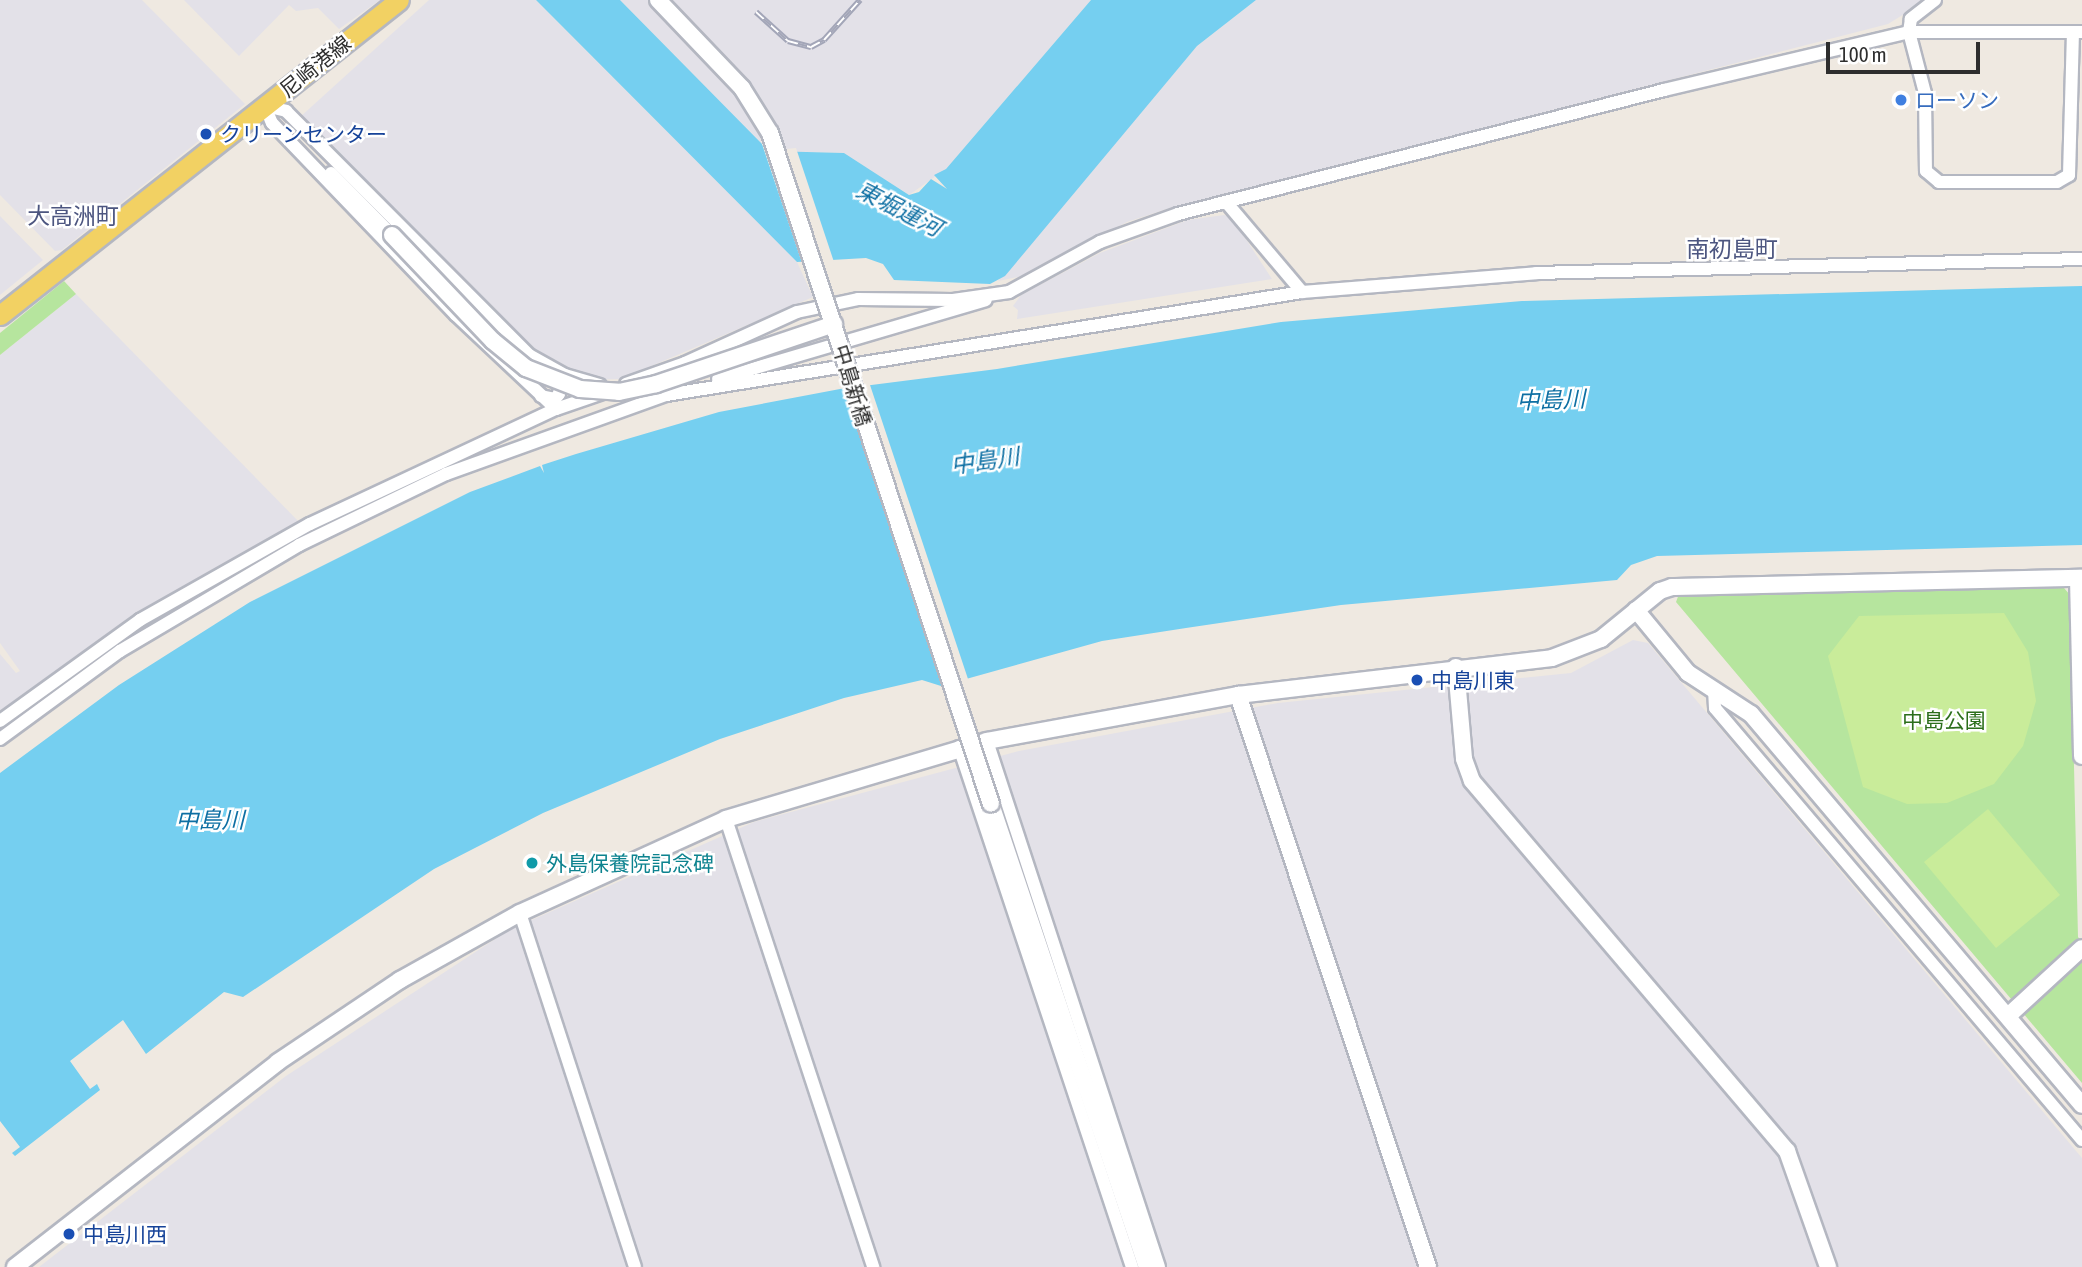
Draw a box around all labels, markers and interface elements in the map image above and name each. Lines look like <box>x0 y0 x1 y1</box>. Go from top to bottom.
scale bar <box>1830 28 1984 72</box>
street label: 尼崎港線 <box>274 30 356 102</box>
text: 100 m <box>1839 42 1887 66</box>
place label: ローソン <box>1915 87 1999 113</box>
marker: ローソン <box>1893 92 1909 108</box>
place label: クリーンセンター <box>220 121 388 147</box>
marker: クリーンセンター <box>198 126 214 142</box>
water label: 東堀運河 <box>852 176 946 242</box>
district label: 大高洲町 <box>27 202 119 230</box>
district label: 南初島町 <box>1686 235 1778 263</box>
street label: 中島新橋 <box>829 341 877 429</box>
water label: 中島川 <box>1516 385 1586 415</box>
water label: 中島川 <box>949 443 1021 479</box>
place label: 中島川東 <box>1431 667 1515 693</box>
marker: 中島川東 <box>1409 672 1425 688</box>
park label: 中島公園 <box>1902 707 1986 733</box>
water label: 中島川 <box>176 806 244 834</box>
place label: 外島保養院記念碑 <box>546 850 714 876</box>
marker: 外島保養院記念碑 <box>524 855 540 871</box>
place label: 中島川西 <box>83 1221 167 1247</box>
marker: 中島川西 <box>61 1226 77 1242</box>

